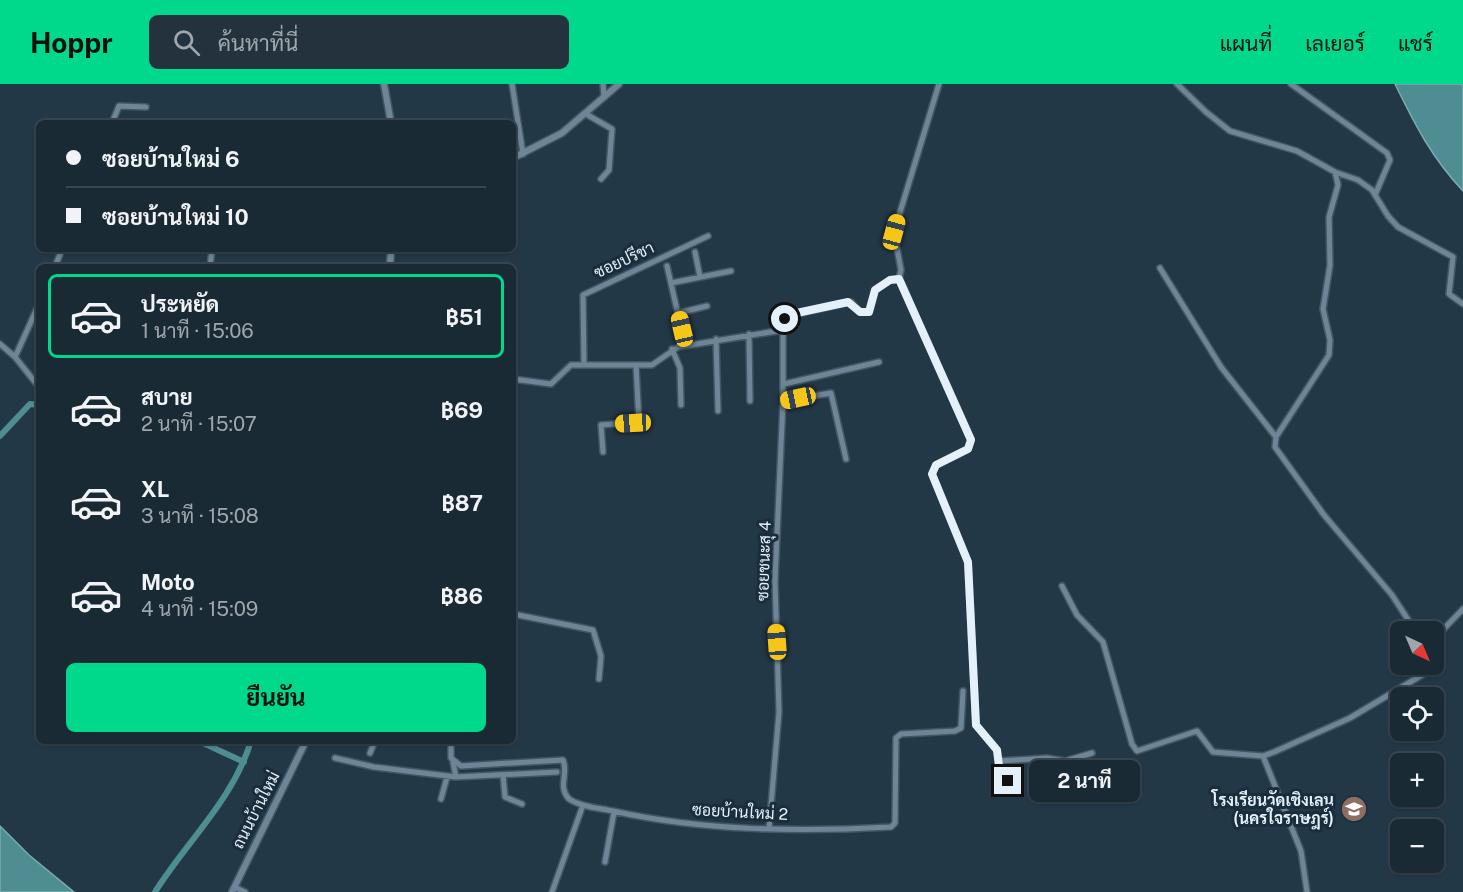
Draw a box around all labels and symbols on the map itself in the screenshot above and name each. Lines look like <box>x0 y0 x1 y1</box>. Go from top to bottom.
car <box>881 212 907 252</box>
street label: ซอยปรีชา <box>590 236 657 282</box>
route start <box>771 305 798 332</box>
car <box>669 309 695 349</box>
car <box>779 385 817 411</box>
car <box>615 413 651 433</box>
street label: ซอยชนะสุ 4 <box>753 521 777 601</box>
north arrow <box>1390 621 1444 675</box>
car <box>767 623 787 661</box>
callout: 2 นาที <box>1029 760 1140 802</box>
street label: ถนนบ้านใหม่ <box>227 767 284 852</box>
route end <box>994 767 1021 794</box>
place label: โรงเรียนวัดเชิงเลน (นครใจราษฎร์) <box>1211 789 1334 830</box>
school or university icon: โรงเรียนวัดเชิงเลน (นครใจราษฎร์) <box>1339 794 1369 824</box>
street label: ซอยบ้านใหม่ 2 <box>691 798 789 824</box>

